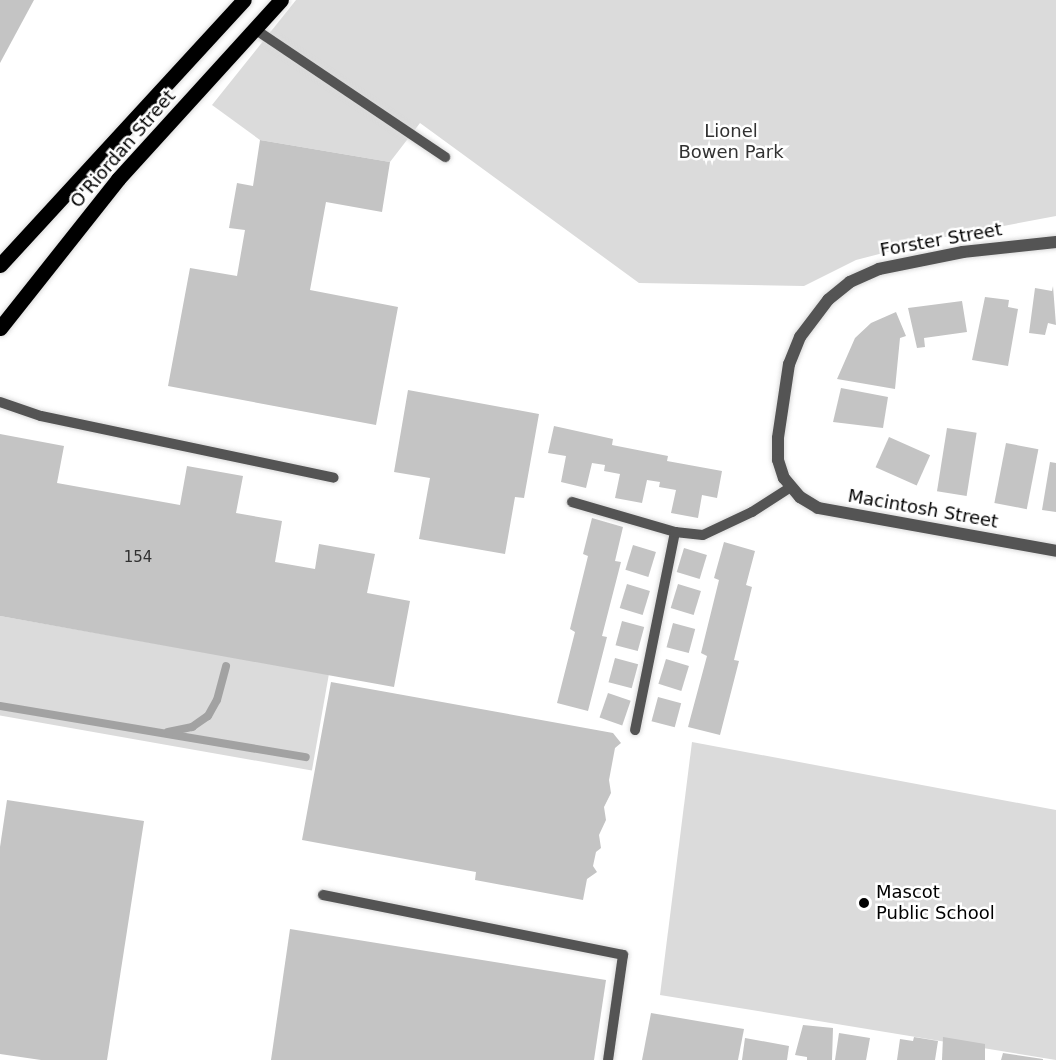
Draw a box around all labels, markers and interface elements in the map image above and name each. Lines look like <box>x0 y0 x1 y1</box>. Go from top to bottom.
street label: O'Riordan Street <box>66 86 180 212</box>
park label: Lionel Bowen Park <box>678 121 784 164</box>
street label: Forster Street <box>878 219 1004 261</box>
street label: Macintosh Street <box>846 485 1000 533</box>
house number: 154 <box>124 549 152 567</box>
place label: Mascot Public School <box>876 882 995 924</box>
marker: Mascot Public School <box>857 896 871 910</box>

